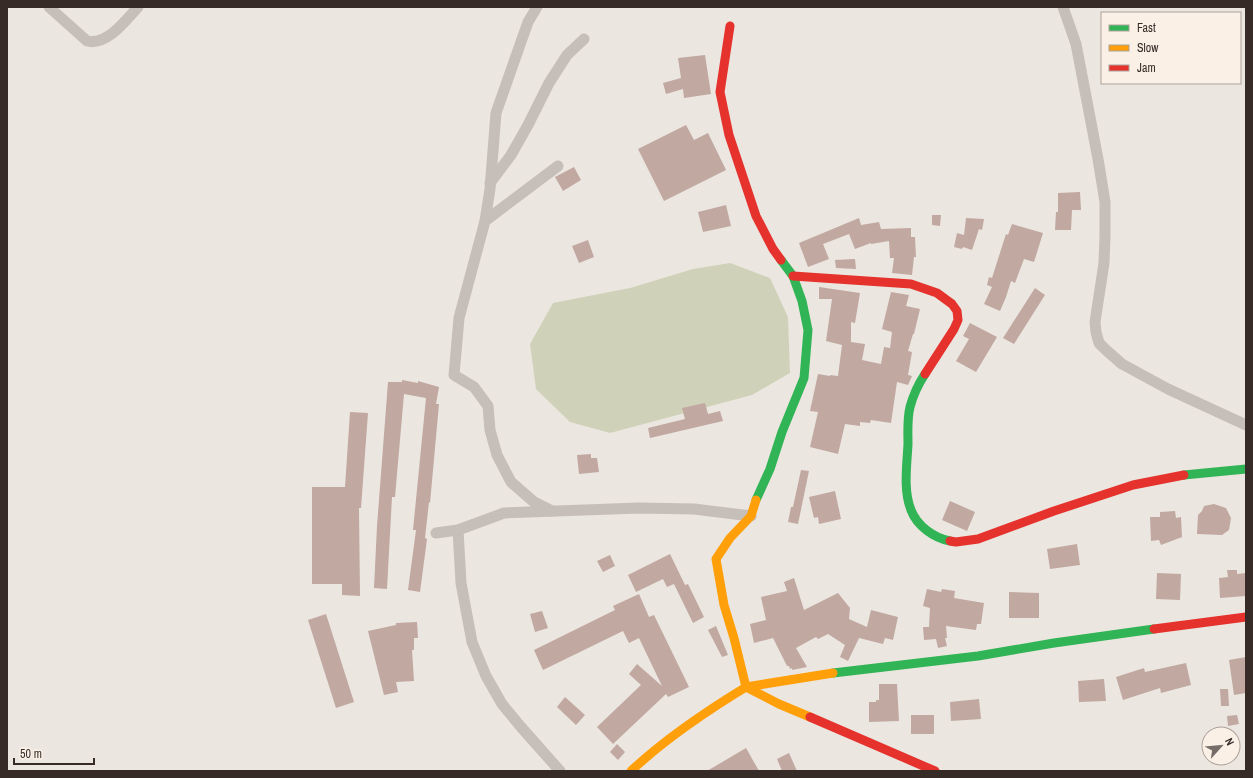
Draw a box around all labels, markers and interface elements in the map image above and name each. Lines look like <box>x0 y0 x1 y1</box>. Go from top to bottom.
legend <box>1101 12 1241 84</box>
text: Fast <box>1137 20 1156 36</box>
text: Slow <box>1137 40 1159 56</box>
text: Jam <box>1137 60 1156 76</box>
north arrow <box>1201 726 1241 766</box>
text: N <box>1222 735 1238 748</box>
scale bar <box>14 740 94 766</box>
text: 50 m <box>20 746 42 762</box>

